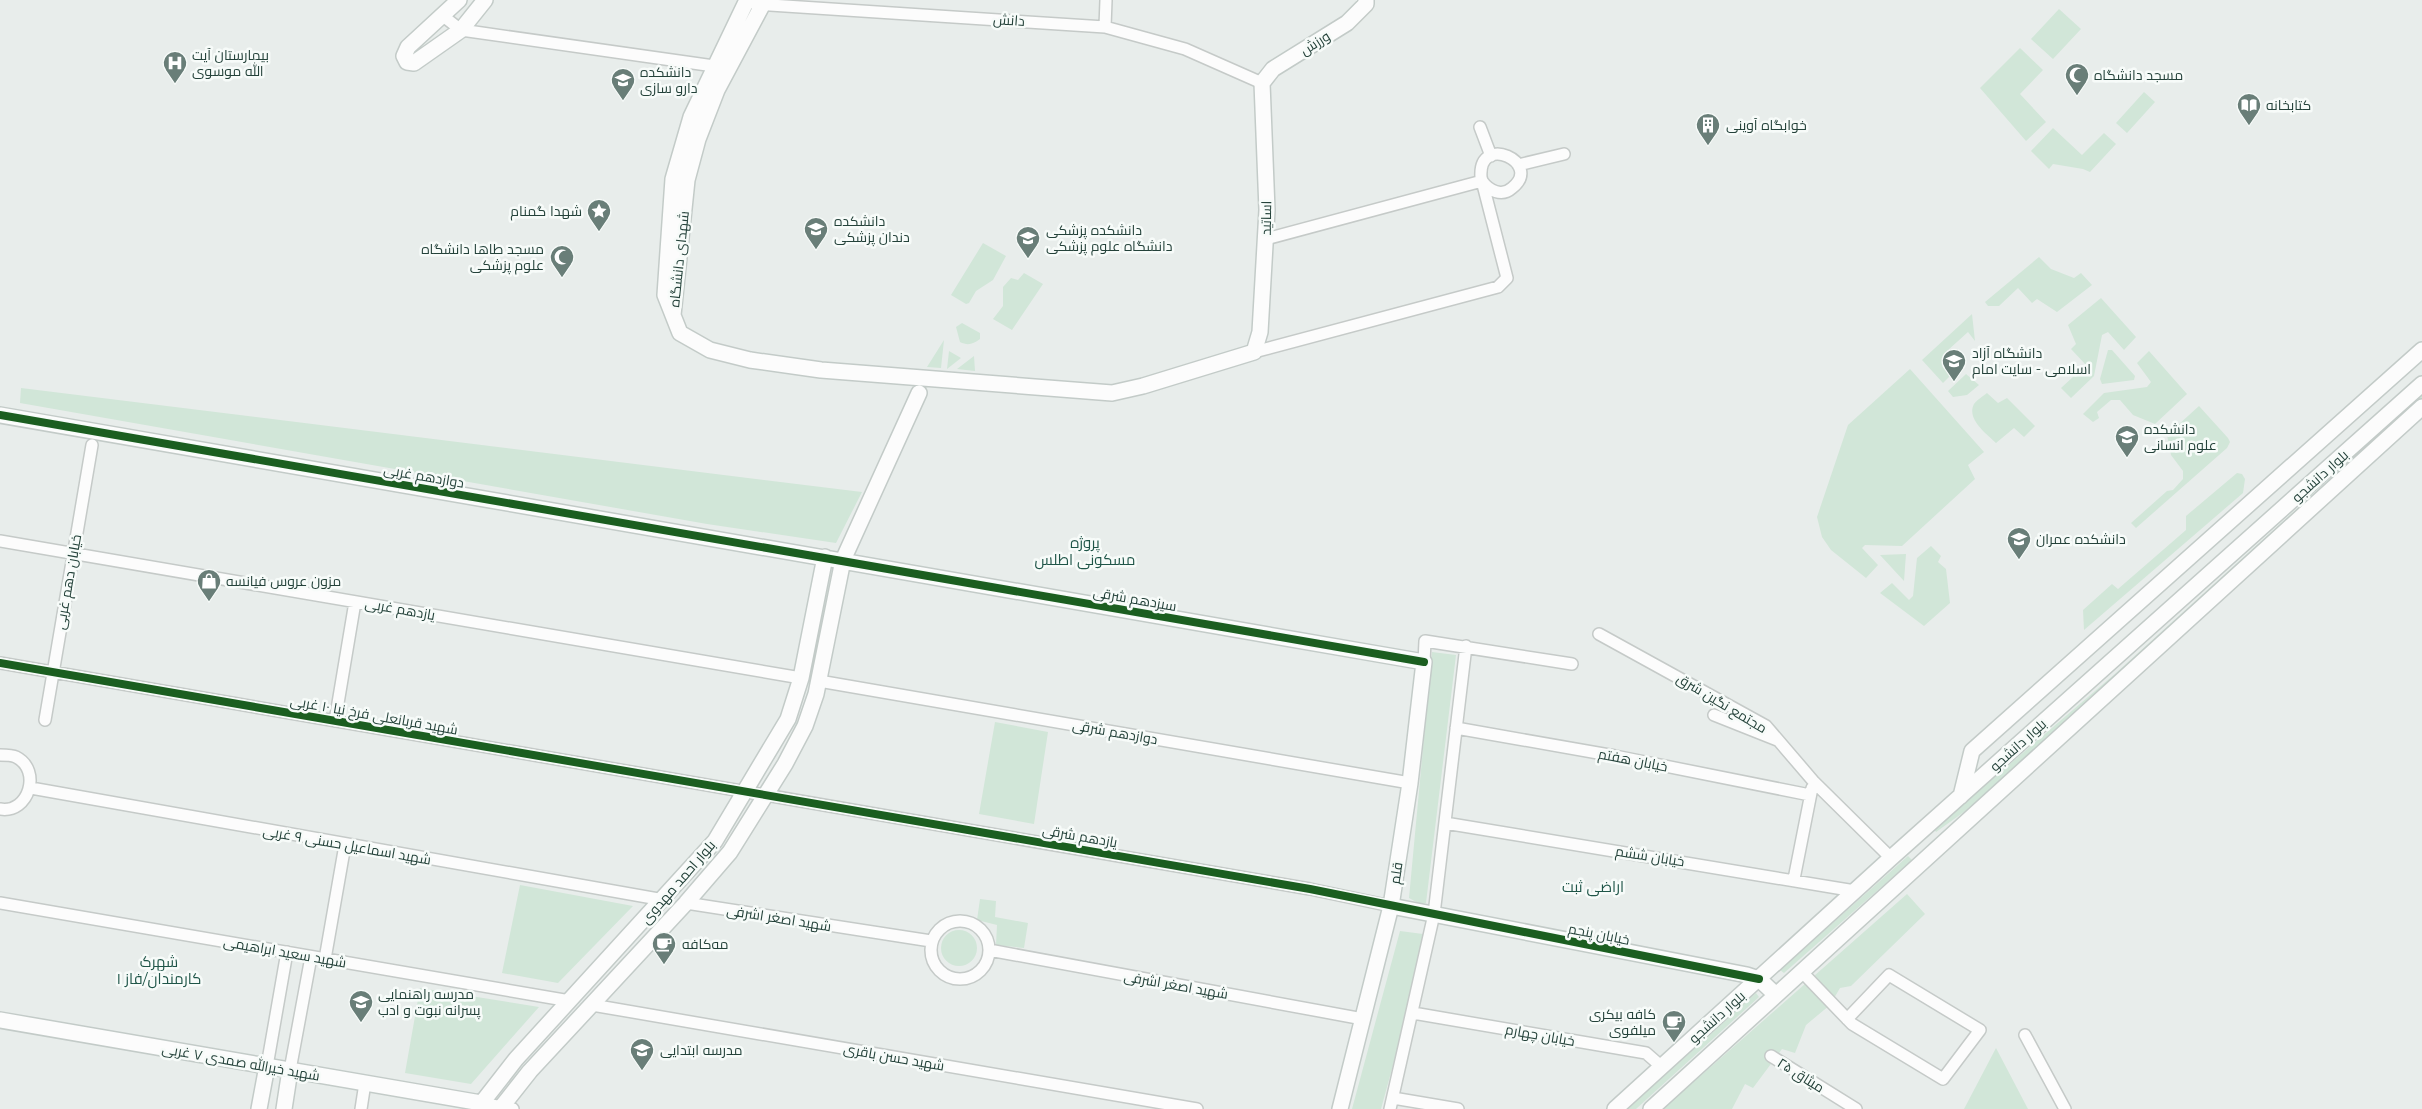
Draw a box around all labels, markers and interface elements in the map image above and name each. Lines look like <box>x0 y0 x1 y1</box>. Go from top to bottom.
street label: دانش <box>993 10 1025 30</box>
street label: ورزش <box>1297 27 1333 59</box>
place label: بیمارستان آیت الله موسوی <box>192 46 269 80</box>
hospital icon: بیمارستان آیت الله موسوی <box>162 50 188 84</box>
mosque icon: مسجد دانشگاه <box>2064 62 2090 96</box>
place label: دانشکده دارو سازی <box>640 63 697 97</box>
place label: مسجد دانشگاه <box>2094 66 2183 84</box>
school or university icon: دانشکده دارو سازی <box>610 67 636 101</box>
library icon: کتابخانه <box>2236 92 2262 126</box>
place label: کتابخانه <box>2266 96 2311 114</box>
building icon: خوابگاه آوینی <box>1695 112 1721 146</box>
place label: خوابگاه آوینی <box>1726 116 1807 134</box>
place icon: شهدا گمنام <box>586 198 612 232</box>
street label: اساتید <box>1257 200 1275 236</box>
place label: شهدا گمنام <box>510 202 582 221</box>
street label: شهدای دانشگاه <box>665 210 693 308</box>
place label: دانشکده دندان پزشکی <box>834 212 910 247</box>
school or university icon: دانشکده دندان پزشکی <box>803 216 829 250</box>
place label: دانشکده پزشکی دانشگاه علوم پزشکی <box>1046 221 1172 256</box>
school or university icon: دانشکده پزشکی دانشگاه علوم پزشکی <box>1015 225 1041 259</box>
place label: مسجد طاها دانشگاه علوم پزشکی <box>421 240 544 275</box>
mosque icon: مسجد طاها دانشگاه علوم پزشکی <box>549 244 575 278</box>
place label: دانشگاه آزاد اسلامی - سایت امام <box>1972 344 2091 379</box>
school or university icon: دانشگاه آزاد اسلامی - سایت امام <box>1941 348 1967 382</box>
place label: دانشکده علوم انسانی <box>2144 420 2217 455</box>
school or university icon: دانشکده علوم انسانی <box>2114 424 2140 458</box>
street label: بلوار دانشجو <box>2288 446 2352 506</box>
street label: دوازدهم غربی <box>382 460 466 493</box>
school or university icon: دانشکده عمران <box>2006 526 2032 560</box>
place label: دانشکده عمران <box>2036 530 2126 548</box>
street label: خیابان دهم غربی <box>51 533 86 631</box>
district label: پروژه مسکونی اطلس <box>1035 533 1135 570</box>
shop icon: مزون عروس فیانسه <box>196 568 222 602</box>
place label: مزون عروس فیانسه <box>226 572 341 590</box>
street label: سیزدهم شرقی <box>1092 583 1178 616</box>
street label: یازدهم غربی <box>363 594 437 625</box>
street label: مجتمع نگین شرق <box>1674 669 1770 737</box>
street label: شهید قربانعلی فرخ نیا ۱۰ غربی <box>289 691 459 739</box>
street label: بلوار دانشجو <box>1986 715 2050 775</box>
street label: دوازدهم شرقی <box>1071 716 1159 749</box>
street label: خیابان هفتم <box>1597 744 1669 777</box>
street label: شهید اسماعیل حسنی ۹ غربی <box>262 821 432 869</box>
street label: یازدهم شرقی <box>1041 821 1119 852</box>
street label: بلوار احمد مهدوی <box>637 836 719 928</box>
street label: خیابان ششم <box>1614 842 1686 871</box>
street label: قلم <box>1385 861 1408 885</box>
district label: اراضی ثبت <box>1562 877 1624 897</box>
street label: شهید اصغر اشرفی <box>725 901 833 935</box>
street label: خیابان پنجم <box>1566 919 1631 950</box>
cafe icon: مه‌کافه <box>651 931 677 965</box>
street label: شهید سعید ابراهیمی <box>222 932 348 972</box>
place label: مه‌کافه <box>682 935 729 953</box>
district label: شهرک کارمندان/فاز ۱ <box>117 952 201 989</box>
street label: شهید اصغر اشرفی <box>1122 967 1230 1003</box>
place label: مدرسه راهنمایی پسرانه نبوت و ادب <box>378 985 481 1020</box>
street label: بلوار دانشجو <box>1685 987 1749 1047</box>
school or university icon: مدرسه راهنمایی پسرانه نبوت و ادب <box>348 989 374 1023</box>
place label: کافه بیکری میلفوی <box>1589 1005 1656 1039</box>
cafe icon: کافه بیکری میلفوی <box>1661 1009 1687 1043</box>
street label: خیابان چهارم <box>1504 1020 1576 1051</box>
school or university icon: مدرسه ابتدایی <box>629 1037 655 1071</box>
street label: شهید خیرالله صمدی ۷ غربی <box>161 1039 321 1085</box>
street label: شهید حسن باقری <box>842 1039 946 1075</box>
place label: مدرسه ابتدایی <box>660 1041 743 1059</box>
street label: میثاق ۲۵ <box>1774 1054 1828 1096</box>

